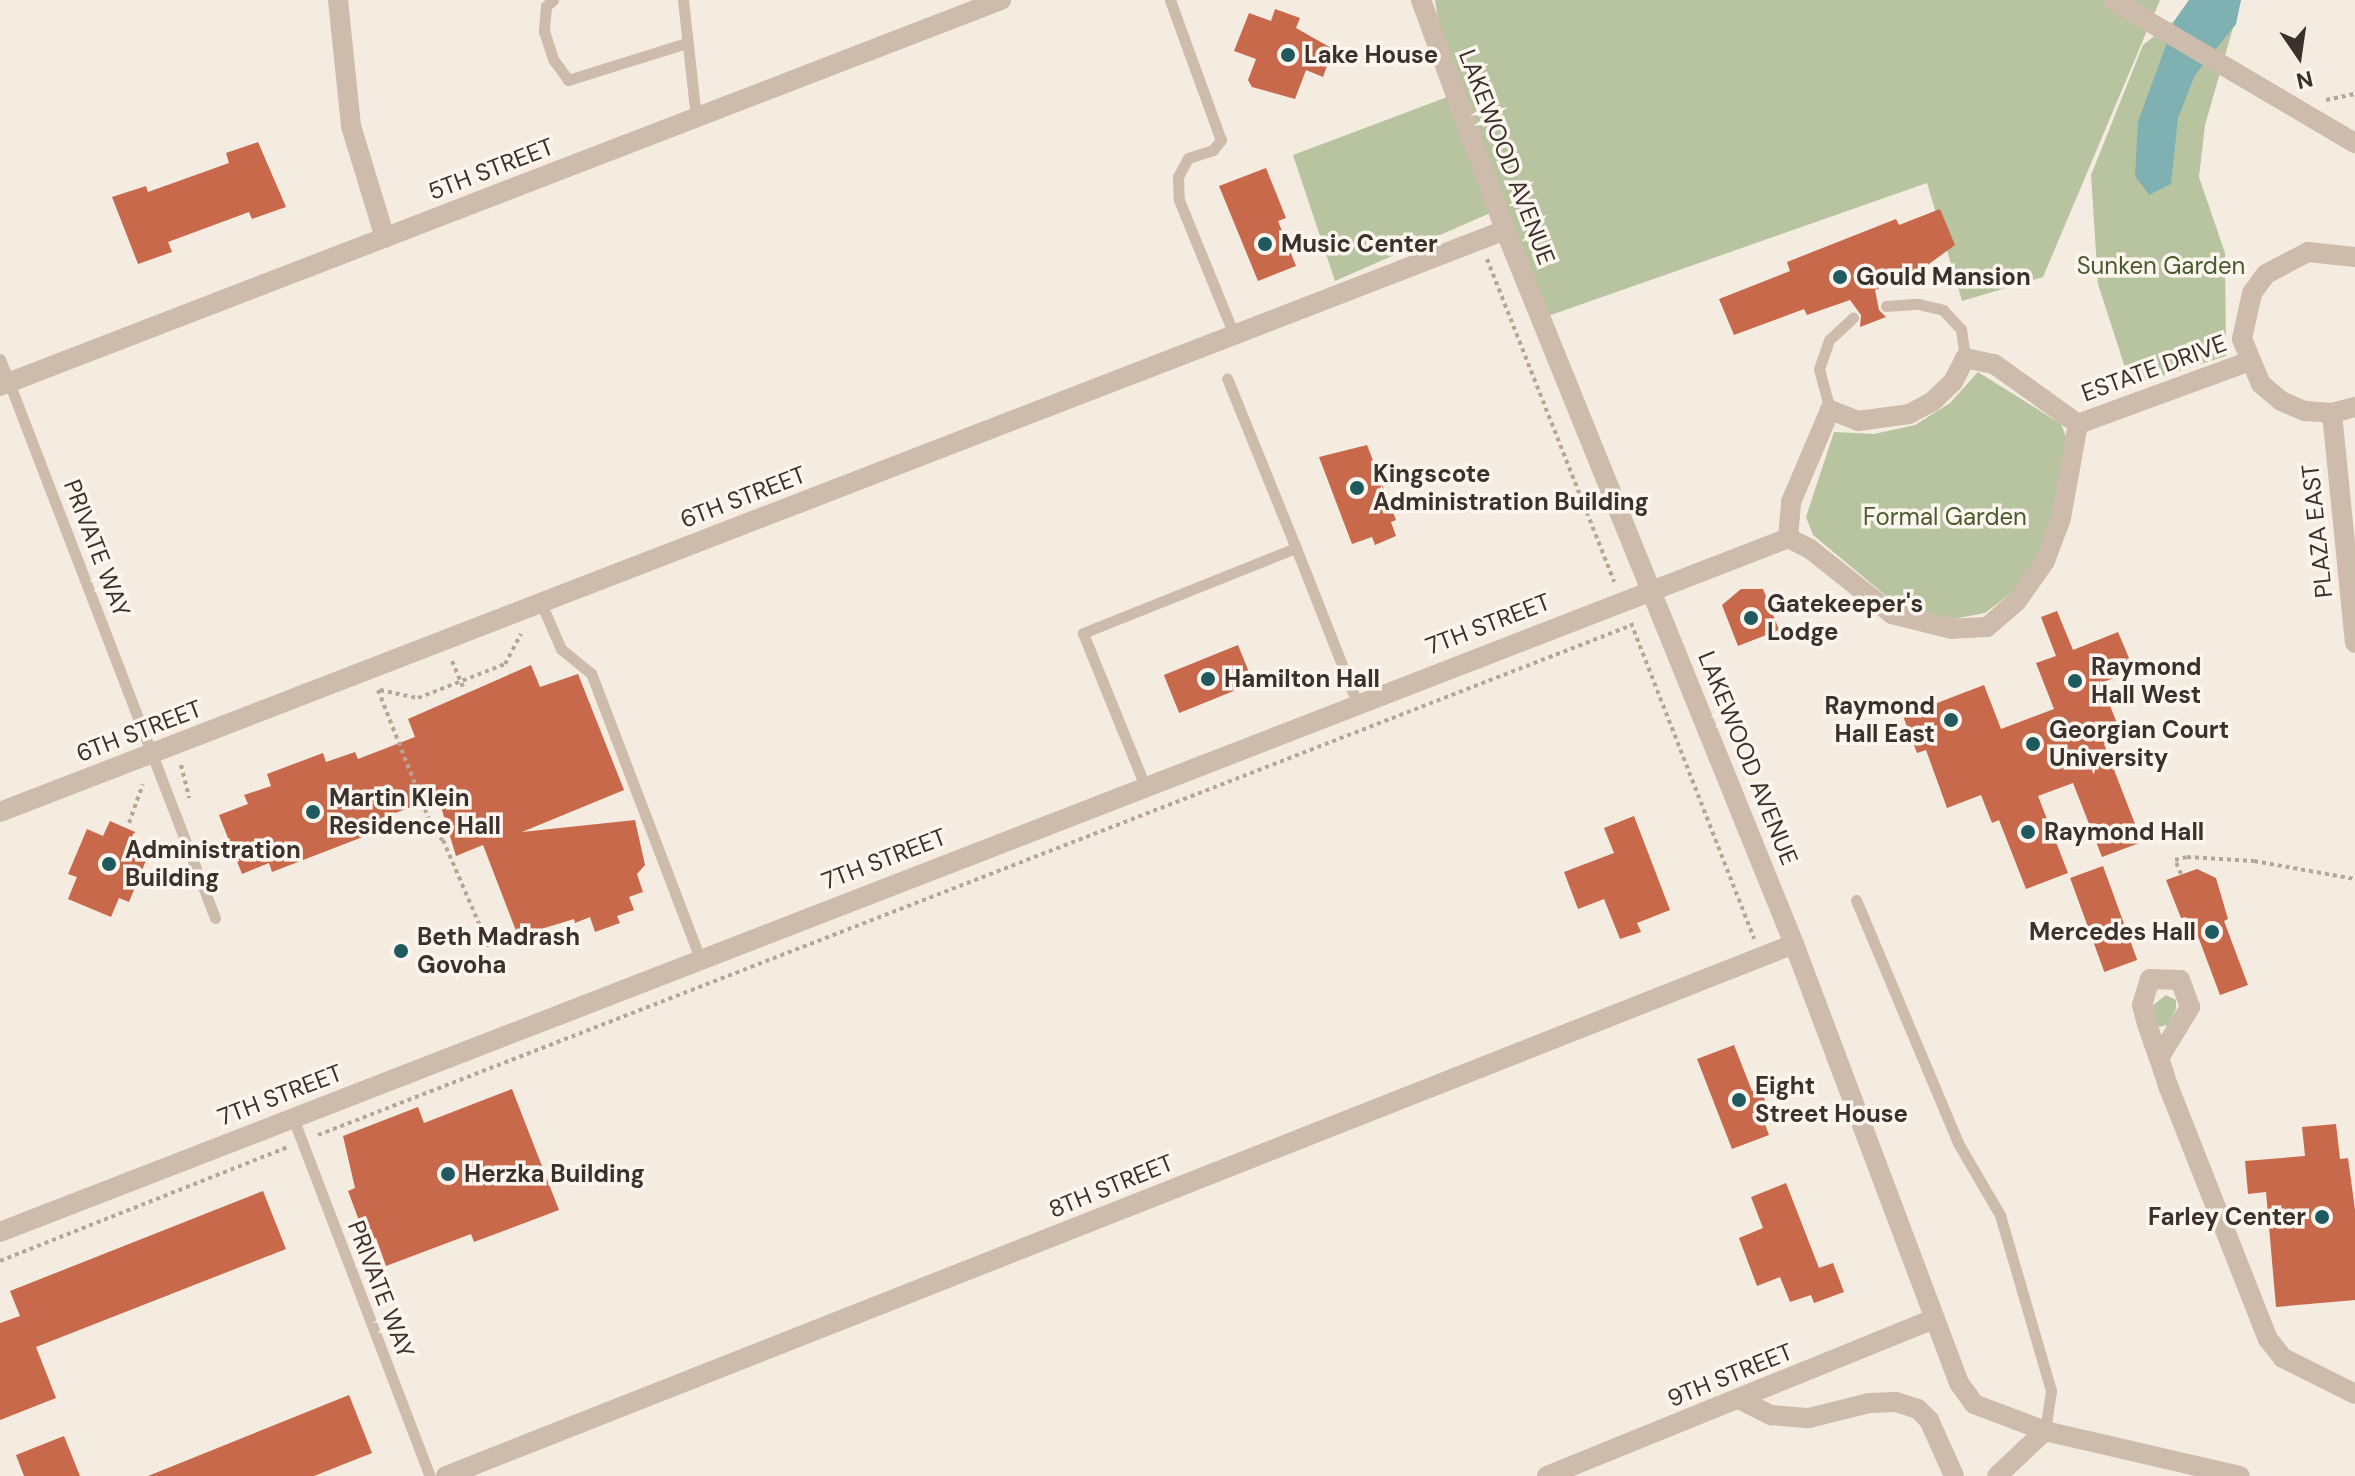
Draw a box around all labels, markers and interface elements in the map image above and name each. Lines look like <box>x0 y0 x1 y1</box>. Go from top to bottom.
north arrow <box>2259 16 2339 96</box>
place label: Lake House <box>1304 41 1438 69</box>
street label: LAKEWOOD AVENUE <box>1453 45 1561 269</box>
marker: Lake House <box>1279 46 1297 64</box>
text: N <box>2293 64 2316 96</box>
street label: 5TH STREET <box>424 132 558 206</box>
place label: Music Center <box>1281 230 1438 258</box>
marker: Music Center <box>1256 235 1274 253</box>
park label: Sunken Garden <box>2077 252 2245 280</box>
place label: Gould Mansion <box>1856 263 2031 291</box>
marker: Gould Mansion <box>1831 268 1849 286</box>
street label: ESTATE DRIVE <box>2078 328 2230 408</box>
street label: 6TH STREET <box>676 460 810 534</box>
place label: Kingscote Administration Building <box>1373 460 1649 516</box>
street label: PLAZA EAST <box>2296 463 2338 599</box>
street label: PRIVATE WAY <box>58 475 136 621</box>
marker: Kingscote Administration Building <box>1348 479 1366 497</box>
park label: Formal Garden <box>1863 503 2027 531</box>
street label: 7TH STREET <box>1422 587 1554 661</box>
place label: Gatekeeper's Lodge <box>1767 590 1923 646</box>
marker: Gatekeeper's Lodge <box>1742 609 1760 627</box>
street label: LAKEWOOD AVENUE <box>1692 647 1804 869</box>
place label: Raymond Hall West <box>2091 653 2202 709</box>
place label: Hamilton Hall <box>1224 665 1380 693</box>
marker: Hamilton Hall <box>1199 670 1217 688</box>
marker: Raymond Hall West <box>2066 672 2084 690</box>
place label: Raymond Hall East <box>1824 692 1935 748</box>
street label: 6TH STREET <box>72 694 206 768</box>
marker: Raymond Hall East <box>1942 711 1960 729</box>
place label: Georgian Court University <box>2049 716 2229 772</box>
marker: Georgian Court University <box>2024 735 2042 753</box>
place label: Martin Klein Residence Hall <box>329 784 501 840</box>
marker: Martin Klein Residence Hall <box>304 803 322 821</box>
place label: Raymond Hall <box>2044 818 2204 846</box>
street label: 7TH STREET <box>818 822 950 896</box>
marker: Raymond Hall <box>2019 823 2037 841</box>
place label: Administration Building <box>125 836 301 892</box>
marker: Administration Building <box>100 855 118 873</box>
place label: Mercedes Hall <box>2029 918 2196 946</box>
place label: Beth Madrash Govoha <box>417 923 580 979</box>
marker: Mercedes Hall <box>2203 923 2221 941</box>
marker: Beth Madrash Govoha <box>392 942 410 960</box>
street label: 7TH STREET <box>214 1058 346 1132</box>
place label: Eight Street House <box>1755 1072 1908 1128</box>
marker: Eight Street House <box>1730 1091 1748 1109</box>
street label: 8TH STREET <box>1045 1148 1177 1224</box>
place label: Herzka Building <box>464 1160 645 1188</box>
marker: Herzka Building <box>439 1165 457 1183</box>
place label: Farley Center <box>2148 1203 2306 1231</box>
marker: Farley Center <box>2313 1208 2331 1226</box>
street label: PRIVATE WAY <box>342 1216 420 1362</box>
street label: 9TH STREET <box>1663 1337 1797 1413</box>

